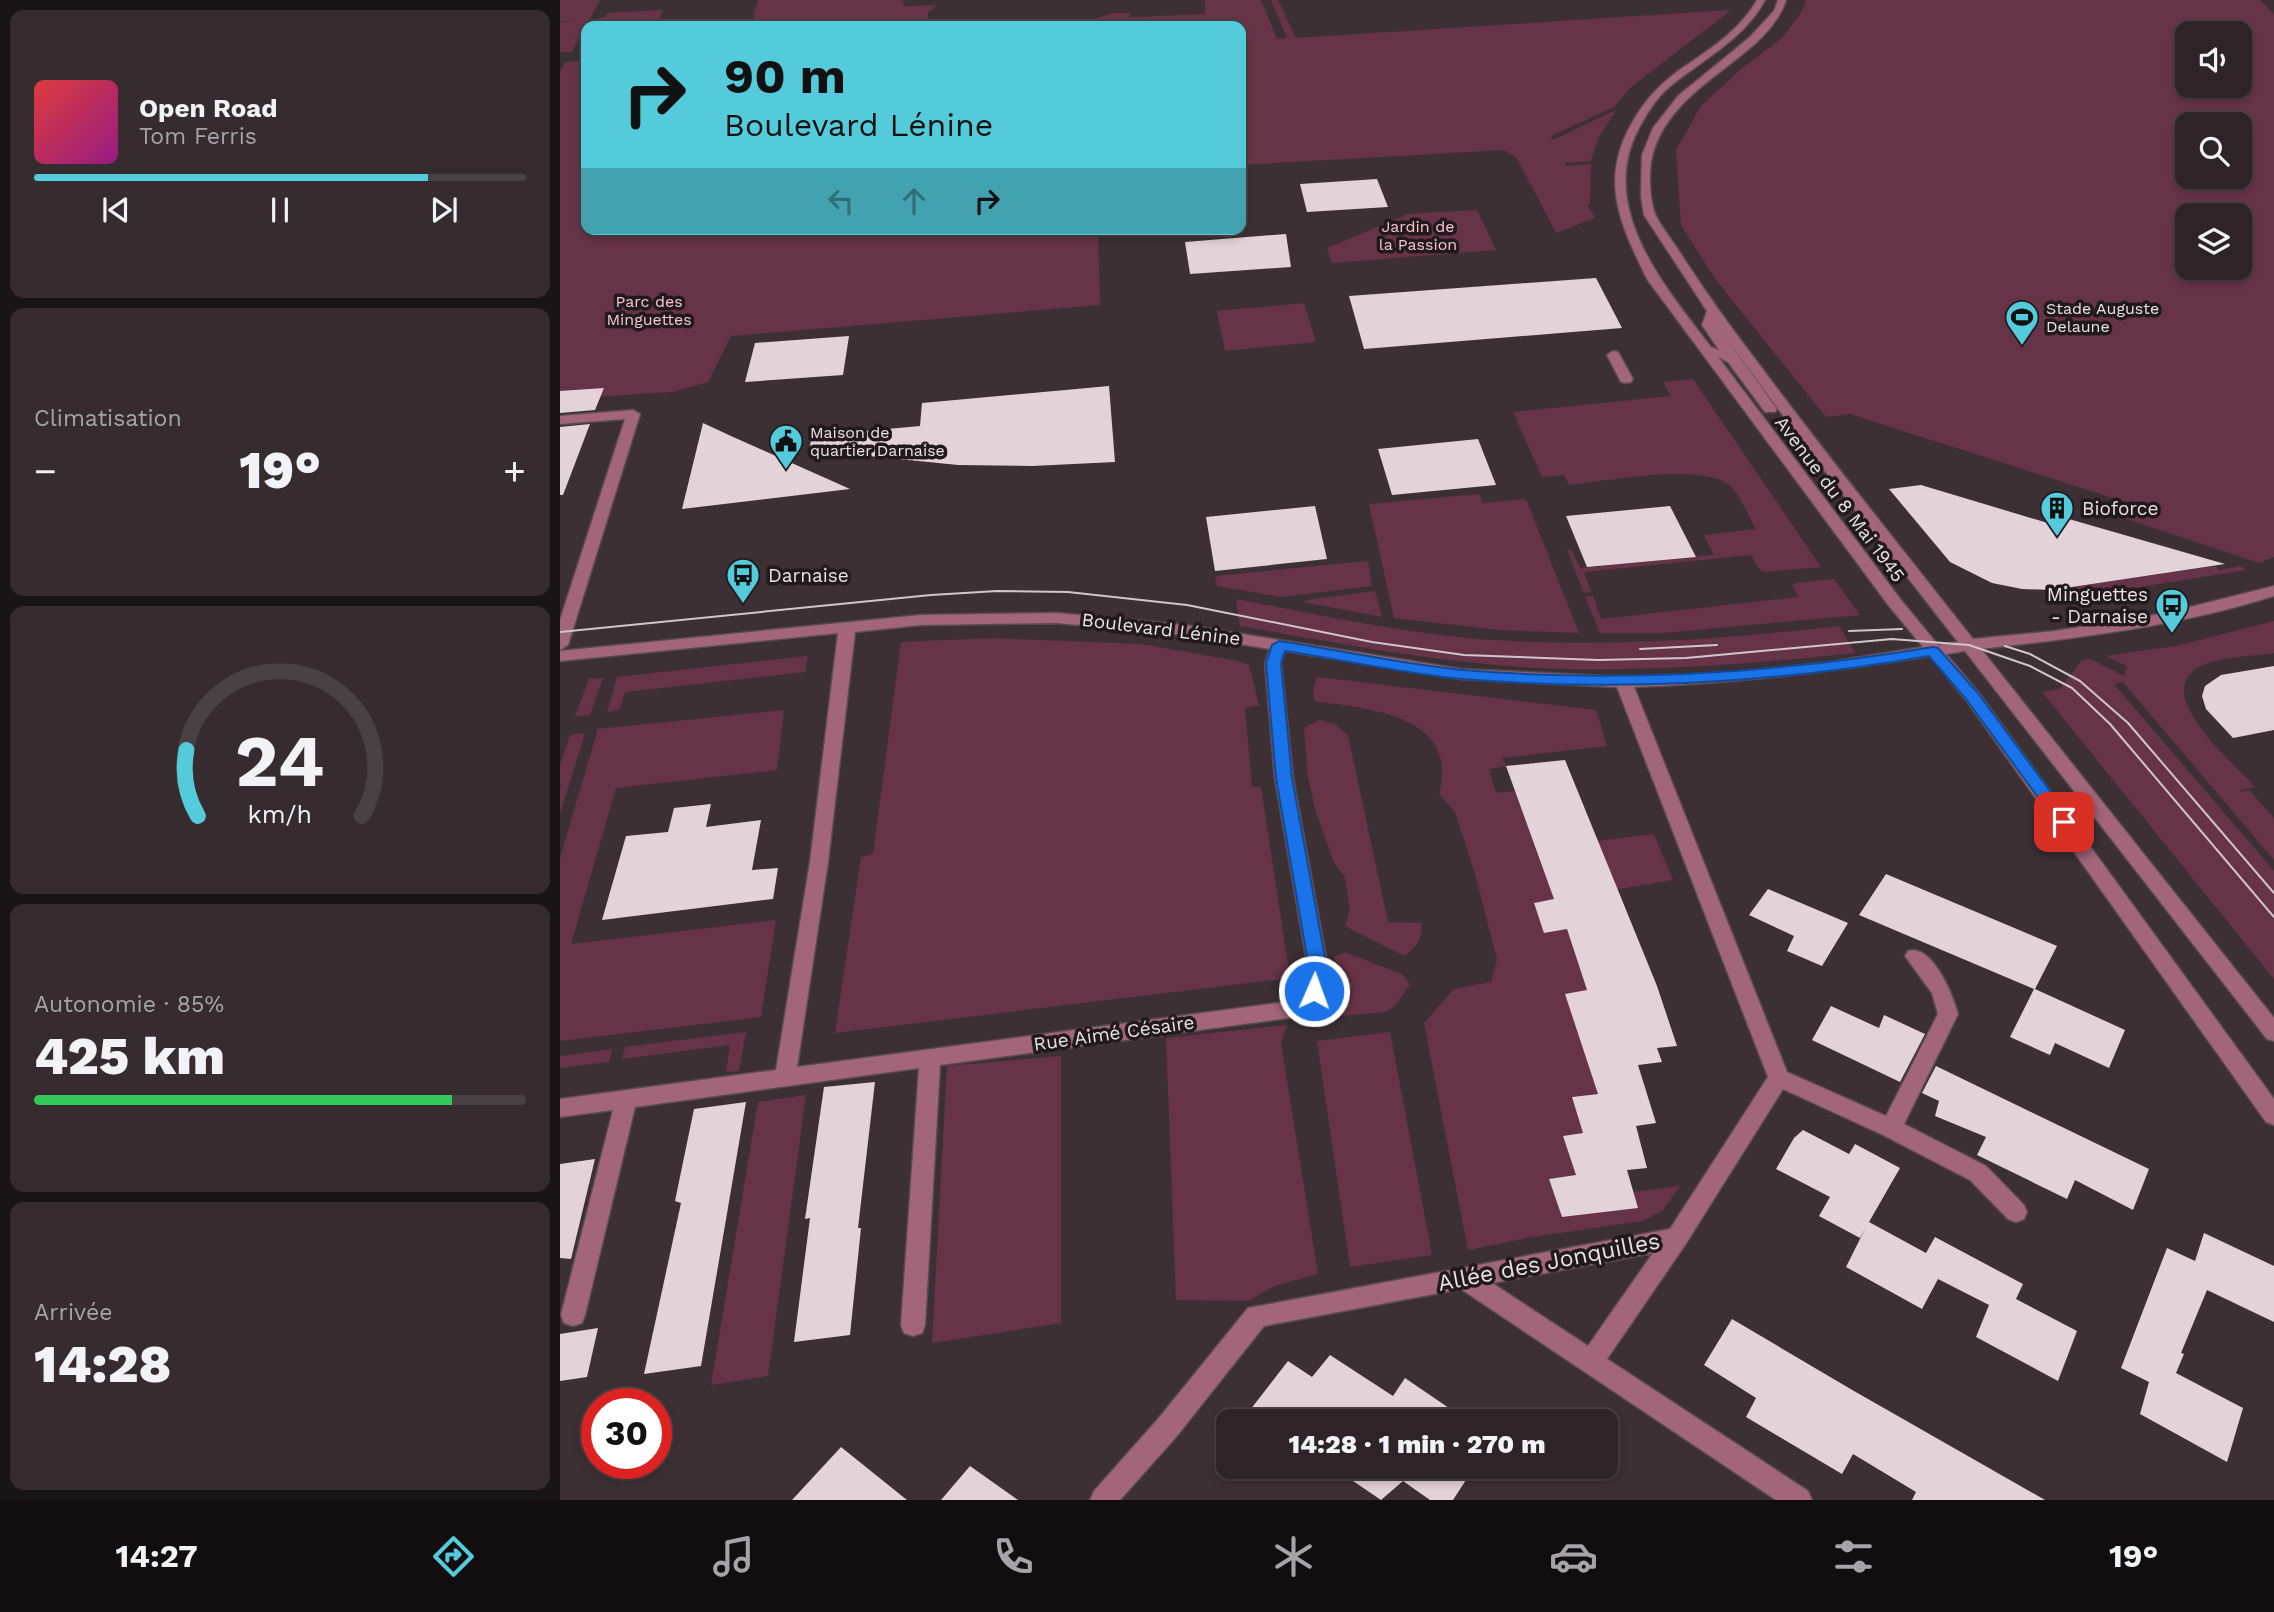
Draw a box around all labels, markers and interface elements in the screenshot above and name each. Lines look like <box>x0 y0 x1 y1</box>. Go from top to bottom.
map controls <box>2175 21 2252 280</box>
button: sound <box>2175 21 2252 98</box>
text: 90 m <box>724 47 846 105</box>
icon: right <box>609 49 700 140</box>
text: Open Road <box>139 93 277 123</box>
text: Boulevard Lénine <box>724 106 993 144</box>
button: search <box>2175 112 2252 189</box>
text: Tom Ferris <box>139 123 257 150</box>
icon: left <box>822 182 860 220</box>
icon: ahead <box>895 182 933 220</box>
icon: right <box>968 182 1006 220</box>
icon: previous <box>97 191 135 229</box>
icon: pause <box>261 191 299 229</box>
icon: next <box>425 191 463 229</box>
button: layers <box>2175 203 2252 280</box>
park label: Jardin de la Passion <box>1379 217 1457 254</box>
park label: Parc des Minguettes <box>606 292 692 329</box>
sports icon: Stade Auguste Delaune <box>2003 298 2041 347</box>
place label: Stade Auguste Delaune <box>2046 299 2159 336</box>
text: Climatisation <box>34 405 182 432</box>
street label: Avenue du 8 Mai 1945 <box>1770 411 1910 587</box>
public building icon: Maison de quartier Darnaise <box>767 422 805 471</box>
place label: Maison de quartier Darnaise <box>810 423 945 460</box>
text: 19° <box>239 440 321 501</box>
text: − <box>34 449 57 493</box>
text: + <box>503 449 526 493</box>
building icon: Bioforce <box>2038 489 2076 538</box>
place label: Bioforce <box>2082 497 2158 520</box>
bus stop icon: Darnaise <box>724 556 762 605</box>
place label: Darnaise <box>768 564 849 587</box>
place label: Minguettes - Darnaise <box>2047 583 2148 628</box>
bus stop icon: Minguettes - Darnaise <box>2153 586 2191 635</box>
street label: Boulevard Lénine <box>1080 608 1242 650</box>
text: 24 <box>235 718 325 804</box>
pin <box>2034 792 2094 852</box>
text: km/h <box>248 800 312 829</box>
icon: arrive <box>2045 803 2083 841</box>
position arrow <box>1277 954 1351 1028</box>
text: Autonomie · 85% <box>34 991 224 1018</box>
street label: Rue Aimé Césaire <box>1032 1010 1196 1056</box>
text: 425 km <box>34 1026 225 1087</box>
street label: Allée des Jonquilles <box>1436 1227 1662 1297</box>
text: Arrivée <box>34 1299 113 1326</box>
text: 14:28 <box>34 1334 171 1395</box>
speed limit sign: 30 <box>581 1388 672 1479</box>
text: 14:28 · 1 min · 270 m <box>1288 1429 1546 1459</box>
icon: directions <box>429 1532 478 1581</box>
icon: music <box>709 1532 758 1581</box>
icon: phone <box>989 1532 1038 1581</box>
icon: climate <box>1269 1532 1318 1581</box>
icon: car <box>1549 1532 1598 1581</box>
icon: filters <box>1829 1532 1878 1581</box>
text: 14:27 <box>116 1537 198 1575</box>
text: 19° <box>2109 1537 2158 1575</box>

